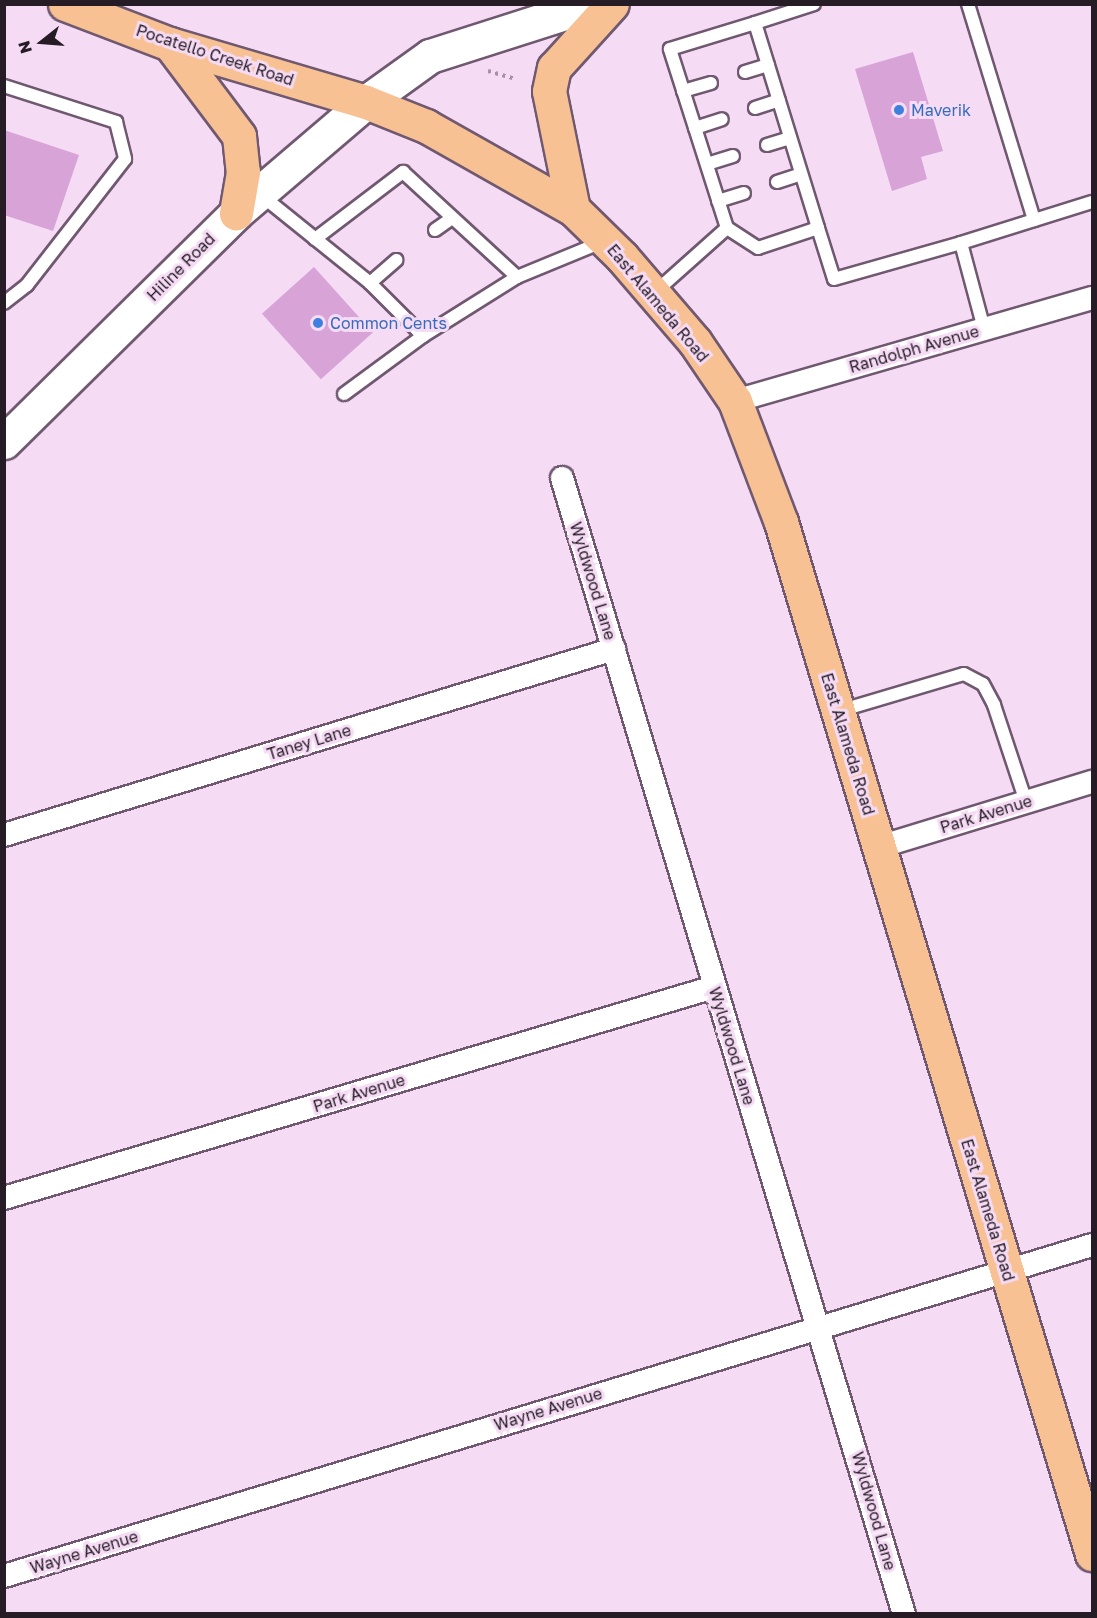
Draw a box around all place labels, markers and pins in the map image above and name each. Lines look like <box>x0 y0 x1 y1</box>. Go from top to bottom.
place label: Maverik <box>911 100 971 120</box>
marker: Maverik <box>892 103 906 117</box>
place label: Common Cents <box>330 313 447 333</box>
marker: Common Cents <box>311 316 325 330</box>

